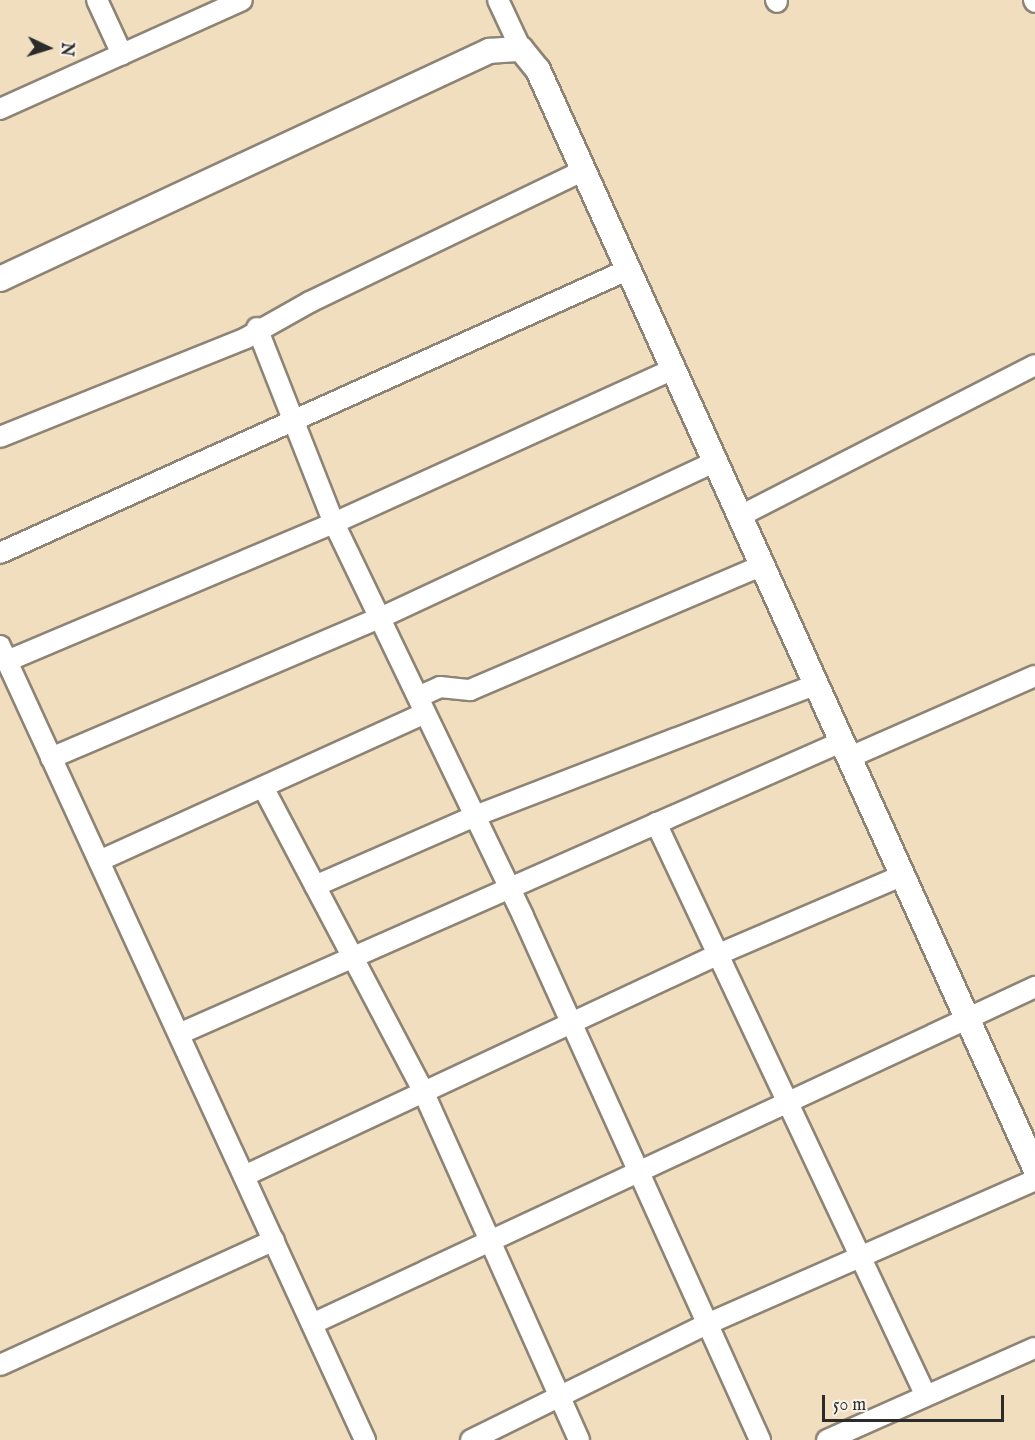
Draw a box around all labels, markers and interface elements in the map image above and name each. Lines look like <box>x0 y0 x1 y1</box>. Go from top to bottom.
north arrow <box>18 18 78 78</box>
text: N <box>55 42 76 57</box>
scale bar <box>825 1383 1006 1421</box>
text: 50 m <box>833 1394 866 1417</box>

